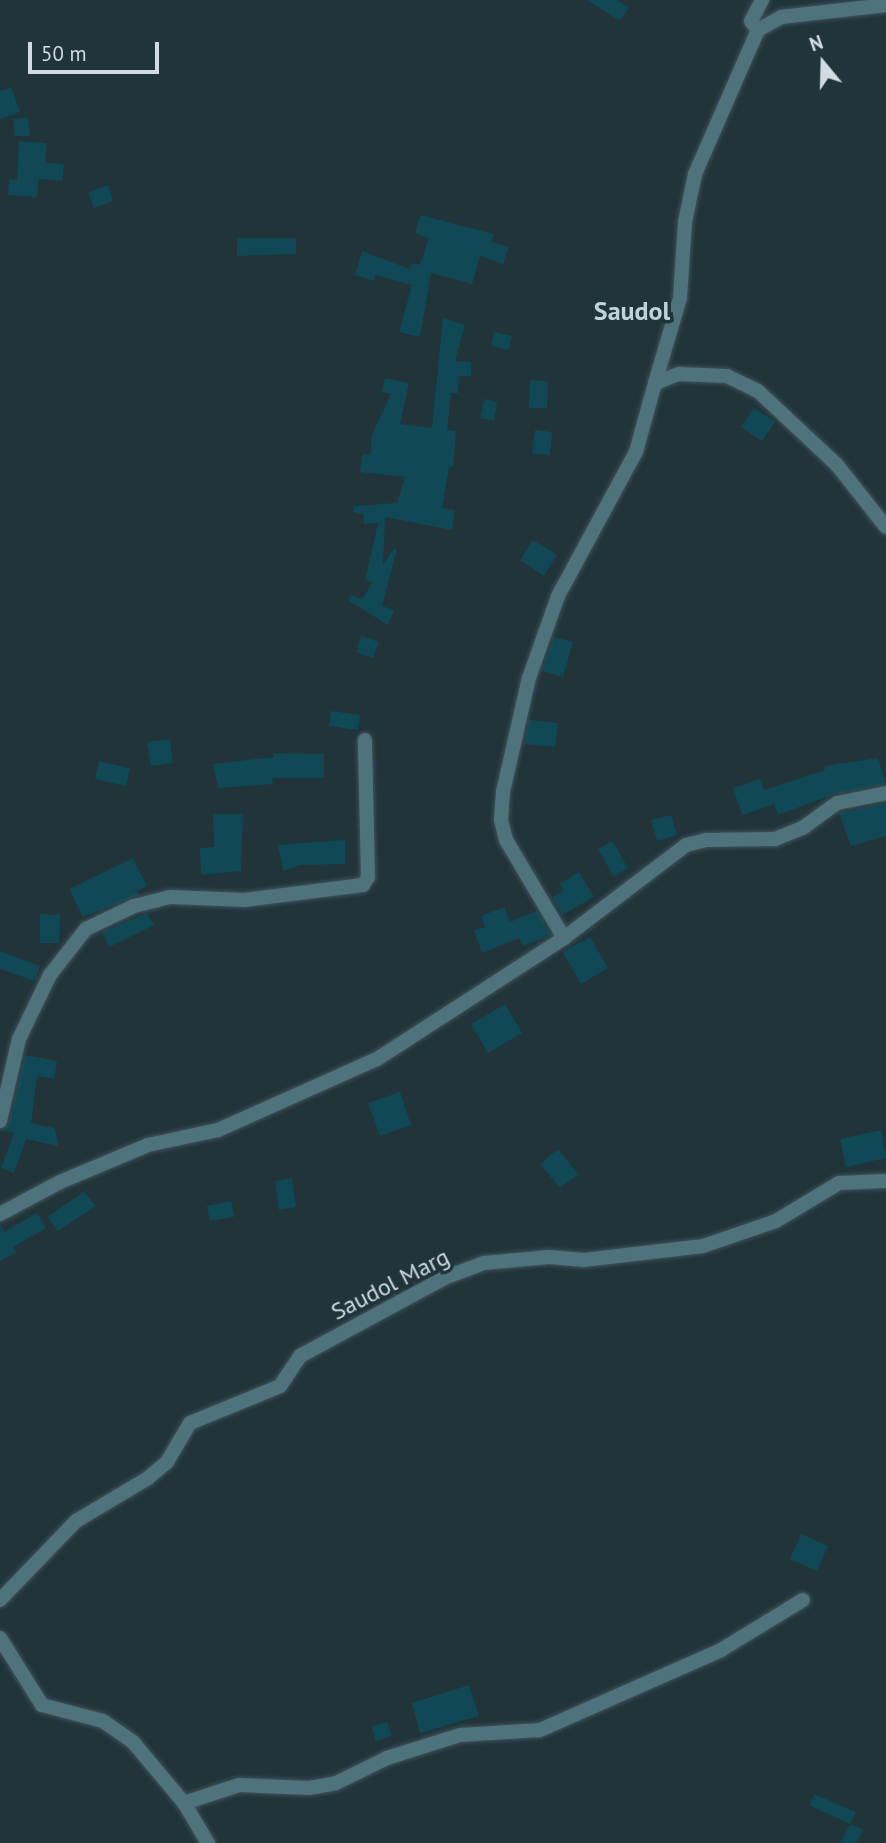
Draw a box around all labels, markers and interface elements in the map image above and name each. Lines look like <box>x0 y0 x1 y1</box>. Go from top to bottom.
scale bar <box>32 28 163 72</box>
north arrow <box>788 28 858 98</box>
text: N <box>806 30 826 57</box>
text: 50 m <box>41 40 87 67</box>
district label: Saudol <box>594 295 670 327</box>
street label: Saudol Marg <box>326 1242 454 1326</box>

